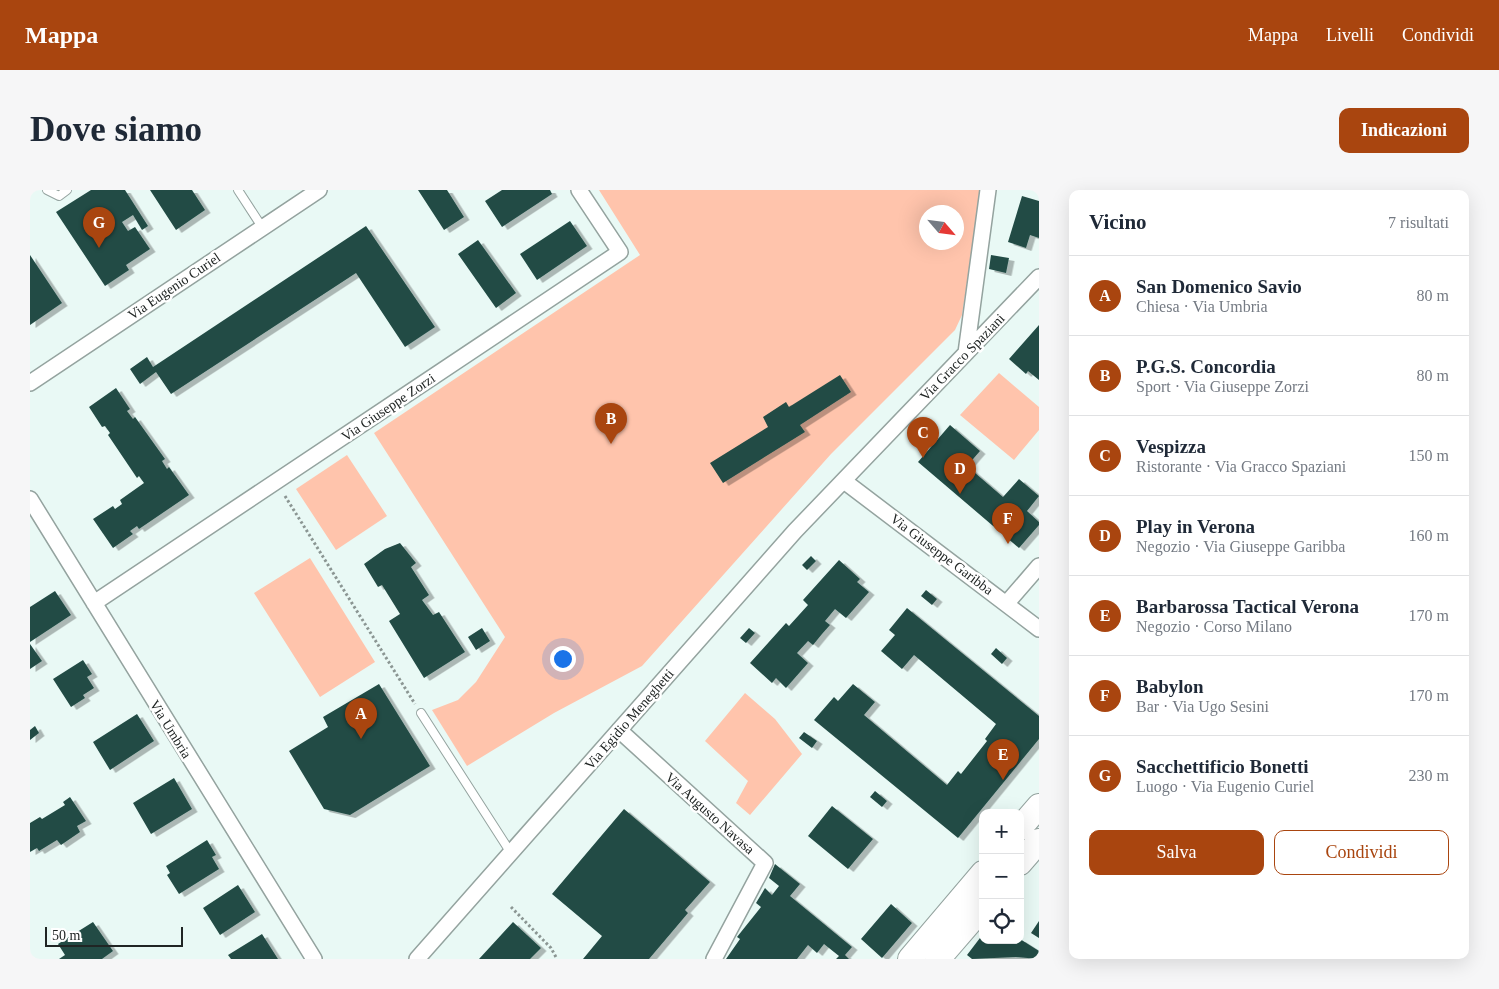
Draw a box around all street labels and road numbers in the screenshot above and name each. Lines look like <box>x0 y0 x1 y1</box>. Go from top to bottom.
street label: Via Eugenio Curiel <box>125 250 223 323</box>
street label: Via Gracco Spaziani <box>917 311 1008 404</box>
street label: Via Giuseppe Zorzi <box>339 371 438 444</box>
street label: Via Giuseppe Garibba <box>888 511 996 598</box>
street label: Via Egidio Meneghetti <box>582 666 677 772</box>
street label: Via Umbria <box>147 697 195 762</box>
street label: Via Augusto Navasa <box>662 770 758 858</box>

